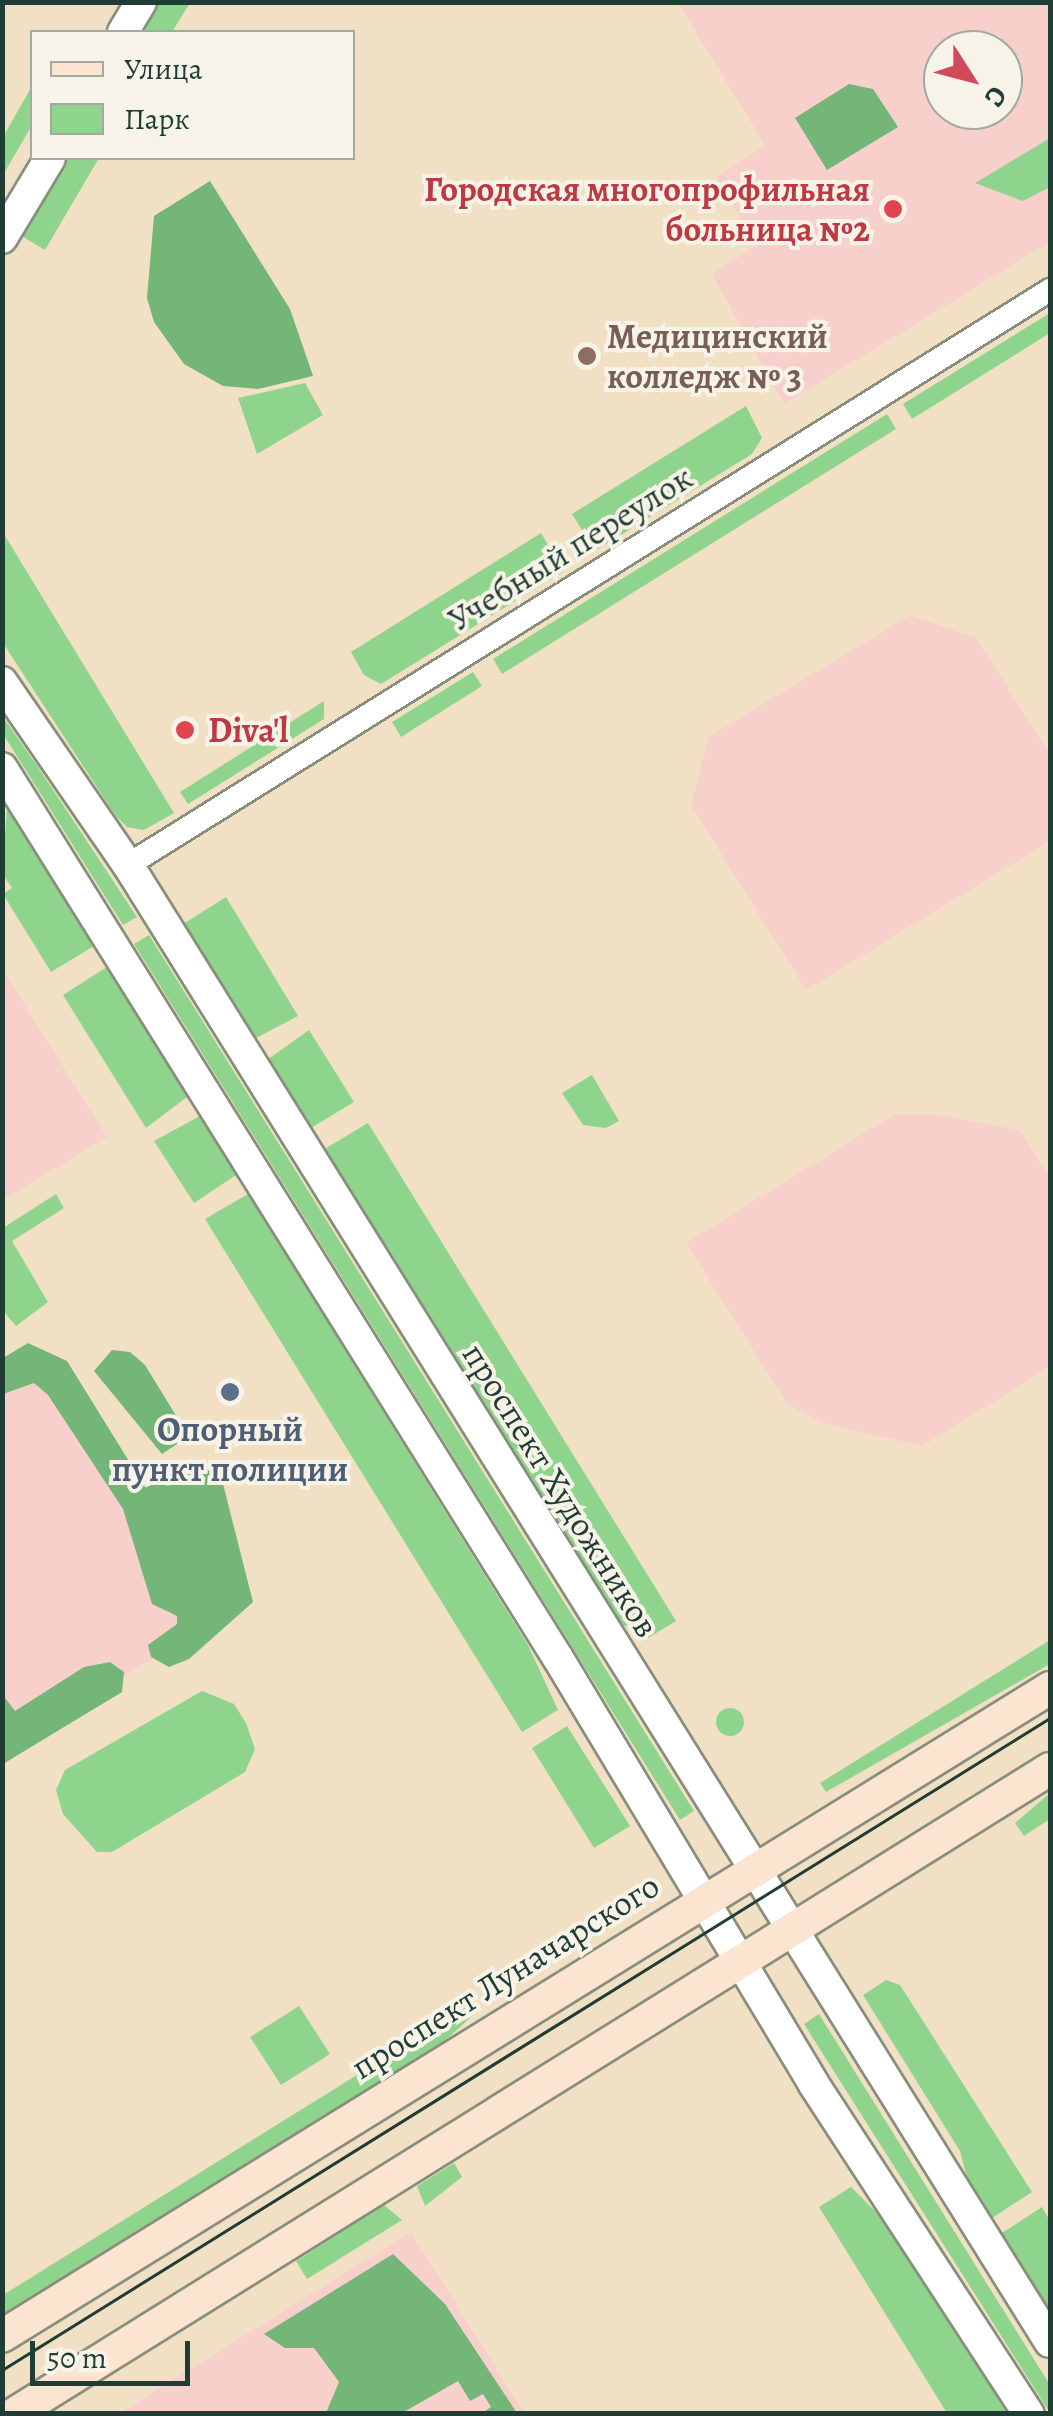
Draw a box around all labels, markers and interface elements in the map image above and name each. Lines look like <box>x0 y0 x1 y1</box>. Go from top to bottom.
legend <box>30 30 355 160</box>
north arrow <box>923 30 1023 130</box>
text: Улица <box>124 49 203 89</box>
text: С <box>975 78 1016 115</box>
text: Парк <box>124 99 190 139</box>
place label: Городская многопрофильная больница №2 <box>424 168 870 250</box>
marker: Городская многопрофильная больница №2 <box>880 196 906 222</box>
place label: Медицинский колледж № 3 <box>607 315 828 397</box>
marker: Медицинский колледж № 3 <box>576 345 598 367</box>
street label: Учебный переулок <box>440 456 700 640</box>
place label: Diva'l <box>208 709 288 751</box>
marker: Diva'l <box>172 717 198 743</box>
street label: проспект Художников <box>453 1335 669 1645</box>
marker: Опорный пункт полиции <box>219 1381 241 1403</box>
place label: Опорный пункт полиции <box>112 1408 348 1490</box>
street label: проспект Луначарского <box>343 1864 667 2088</box>
scale bar <box>35 2321 195 2383</box>
text: 50 m <box>47 2338 107 2378</box>

